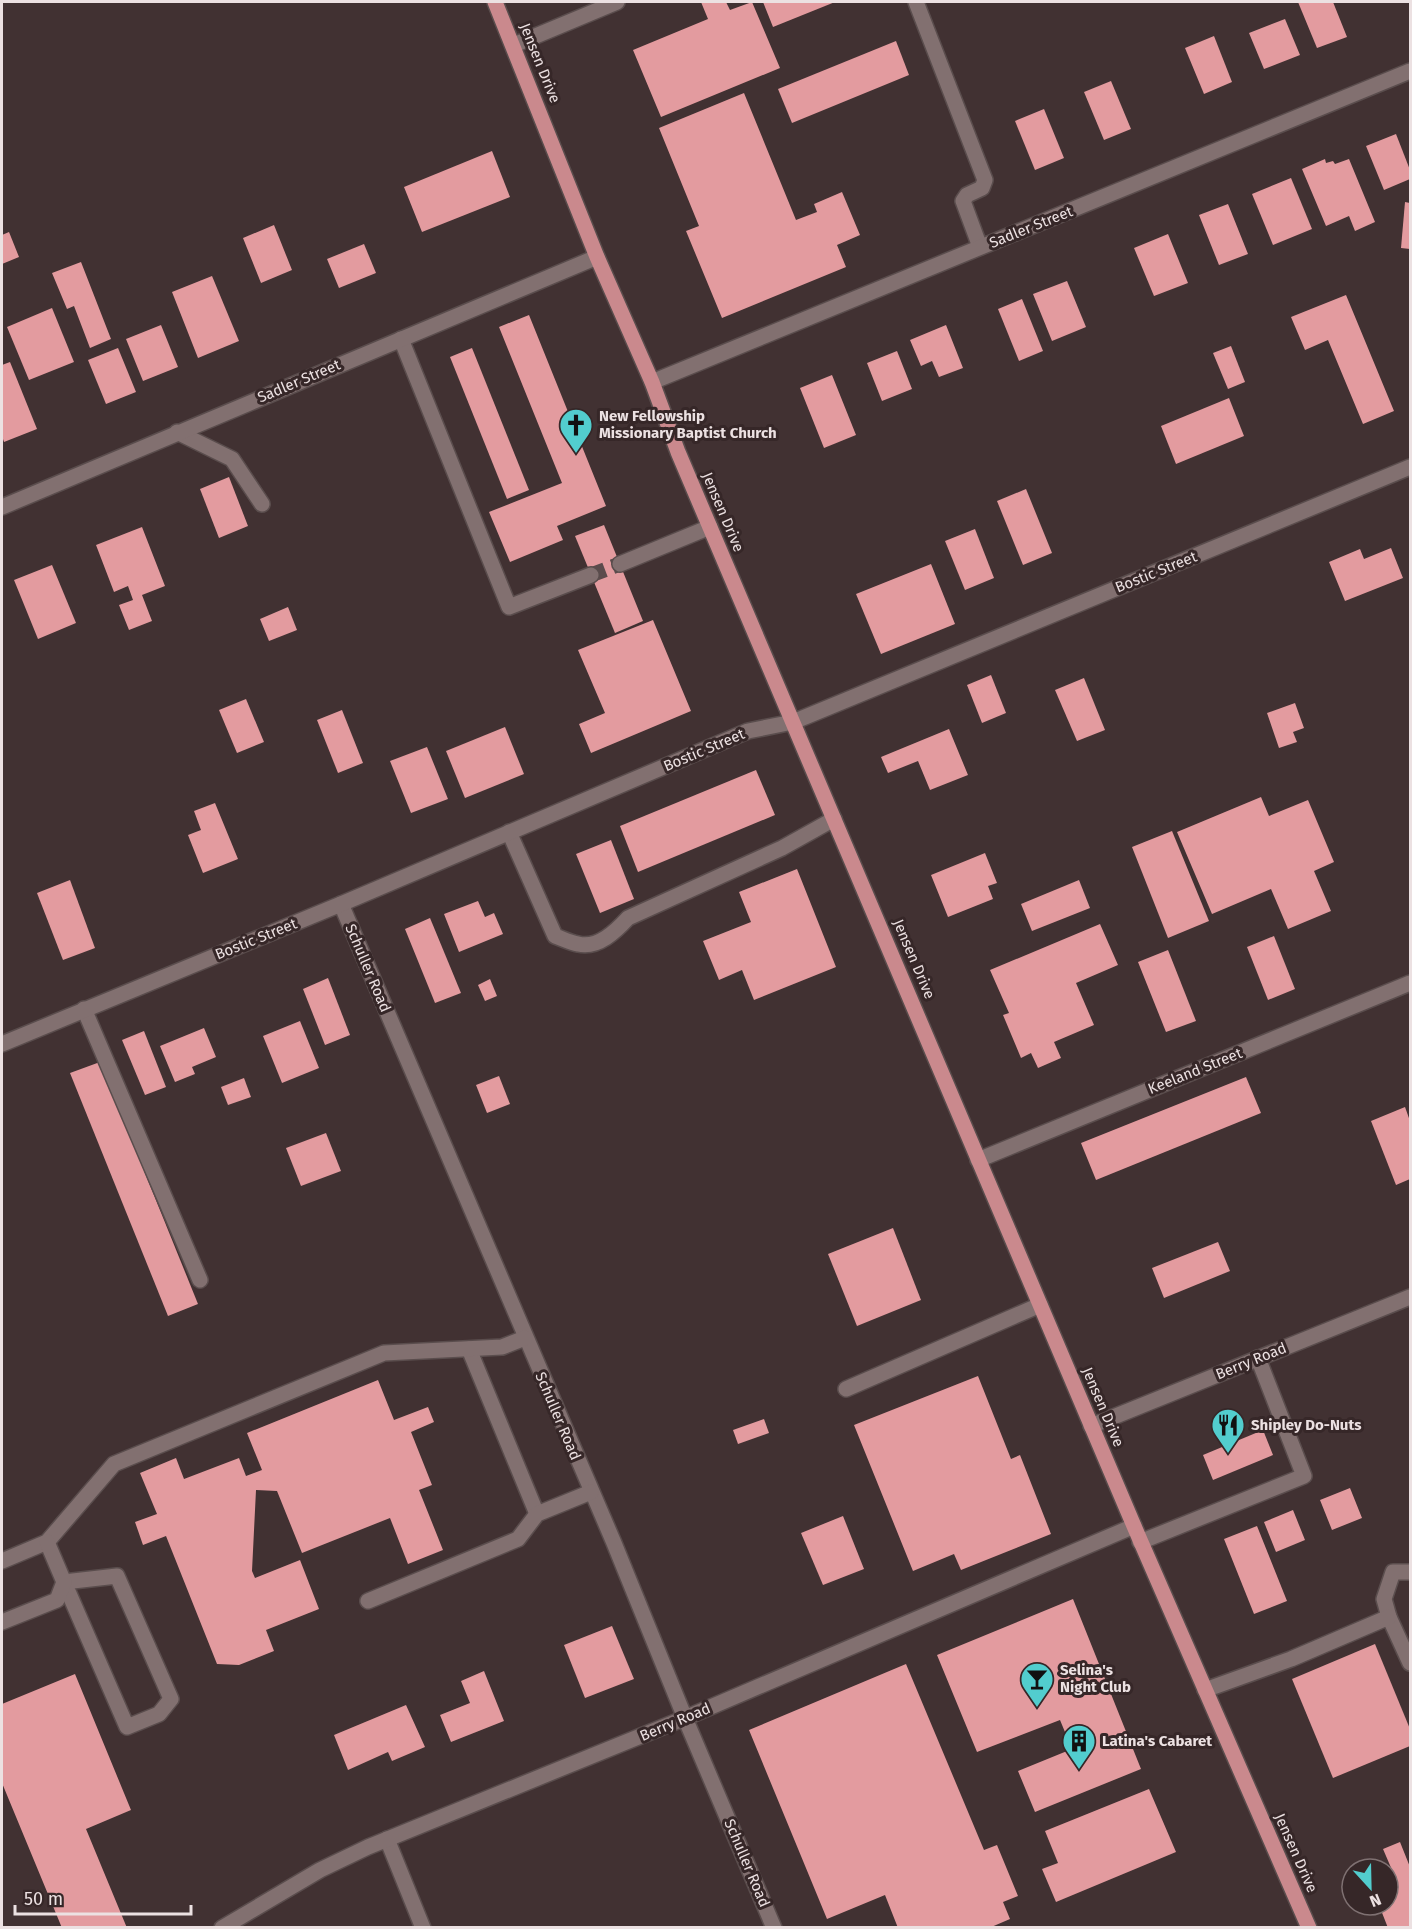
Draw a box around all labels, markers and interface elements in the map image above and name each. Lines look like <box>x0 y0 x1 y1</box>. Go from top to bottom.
street label: Jensen Drive <box>516 20 564 106</box>
street label: Sadler Street <box>987 202 1076 252</box>
street label: Sadler Street <box>255 355 344 407</box>
church icon: New Fellowship Missionary Baptist Church <box>558 407 594 454</box>
place label: New Fellowship Missionary Baptist Church <box>599 407 777 442</box>
street label: Jensen Drive <box>698 470 748 554</box>
street label: Bostic Street <box>1113 547 1200 597</box>
street label: Bostic Street <box>661 725 748 775</box>
street label: Bostic Street <box>213 914 300 964</box>
street label: Jensen Drive <box>889 917 939 1001</box>
street label: Schuller Road <box>341 921 395 1015</box>
street label: Keeland Street <box>1145 1044 1245 1098</box>
street label: Berry Road <box>1213 1339 1289 1383</box>
street label: Jensen Drive <box>1078 1365 1128 1449</box>
street label: Schuller Road <box>531 1369 585 1463</box>
restaurant icon: Shipley Do-Nuts <box>1210 1407 1246 1454</box>
place label: Shipley Do-Nuts <box>1251 1416 1361 1434</box>
bar icon: Selina's Night Club <box>1019 1661 1055 1708</box>
place label: Selina's Night Club <box>1060 1661 1131 1696</box>
street label: Berry Road <box>637 1699 713 1745</box>
building icon: Latina's Cabaret <box>1061 1723 1097 1770</box>
place label: Latina's Cabaret <box>1102 1732 1212 1750</box>
street label: Jensen Drive <box>1271 1811 1321 1895</box>
street label: Schuller Road <box>720 1816 774 1910</box>
north arrow <box>1340 1857 1400 1917</box>
scale bar <box>15 1878 190 1916</box>
text: 50 m <box>24 1888 63 1910</box>
text: N <box>1367 1890 1384 1911</box>

